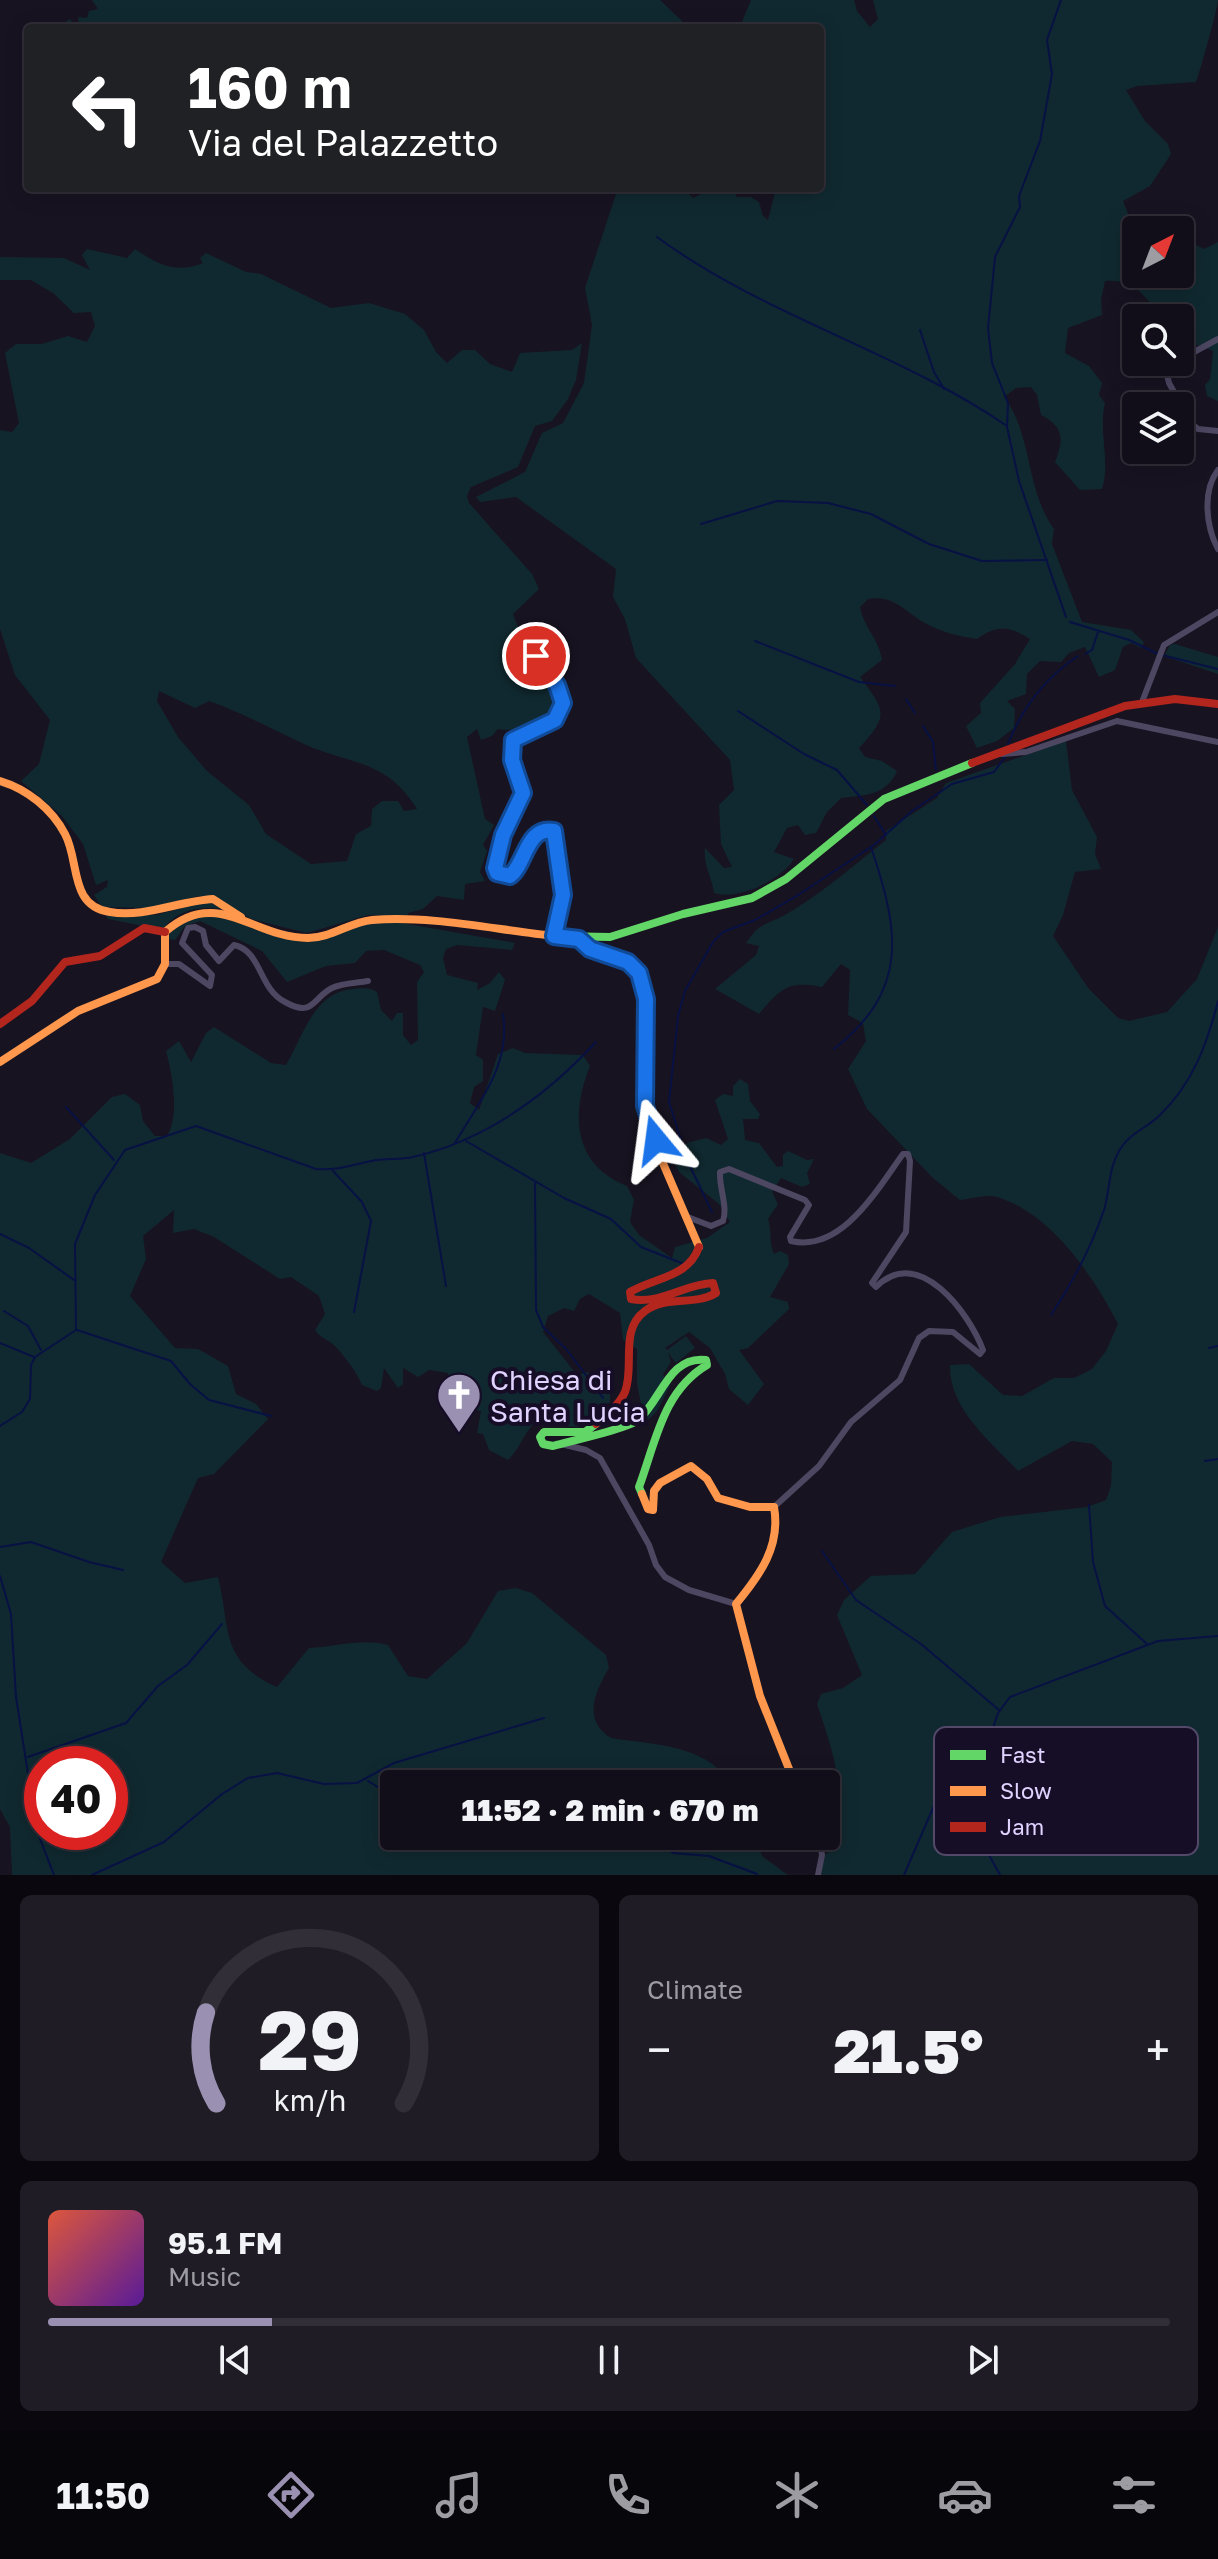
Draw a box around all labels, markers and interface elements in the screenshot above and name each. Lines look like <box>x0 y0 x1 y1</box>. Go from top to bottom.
text: 160 m <box>188 53 352 120</box>
icon: left <box>56 56 160 160</box>
text: Via del Palazzetto <box>188 121 498 164</box>
north arrow <box>1122 216 1194 288</box>
map controls <box>1122 216 1194 464</box>
button: search <box>1122 304 1194 376</box>
button: layers <box>1122 392 1194 464</box>
pin <box>502 622 570 690</box>
icon: arrive <box>514 634 558 678</box>
position arrow <box>614 1098 698 1182</box>
place label: Chiesa di Santa Lucia <box>490 1363 646 1428</box>
church icon: Chiesa di Santa Lucia <box>435 1371 483 1434</box>
legend <box>934 1727 1198 1855</box>
text: Fast <box>1000 1741 1046 1768</box>
speed limit sign: 40 <box>24 1746 128 1850</box>
text: Slow <box>1000 1777 1052 1804</box>
text: 11:52 · 2 min · 670 m <box>461 1792 759 1828</box>
text: Jam <box>1000 1813 1044 1840</box>
text: Climate <box>647 1974 743 2005</box>
text: 29 <box>258 1988 361 2088</box>
text: 21.5° <box>834 2014 983 2086</box>
text: − <box>647 2023 671 2076</box>
text: + <box>1146 2023 1170 2076</box>
text: km/h <box>273 2083 346 2117</box>
text: 95.1 FM <box>168 2225 282 2261</box>
text: Music <box>168 2261 241 2292</box>
icon: previous <box>213 2338 257 2382</box>
icon: pause <box>587 2338 631 2382</box>
icon: next <box>961 2338 1005 2382</box>
icon: directions <box>263 2467 319 2523</box>
icon: music <box>431 2467 487 2523</box>
icon: phone <box>600 2467 656 2523</box>
icon: climate <box>769 2467 825 2523</box>
icon: car <box>937 2467 993 2523</box>
icon: filters <box>1106 2467 1162 2523</box>
text: 11:50 <box>56 2474 150 2517</box>

